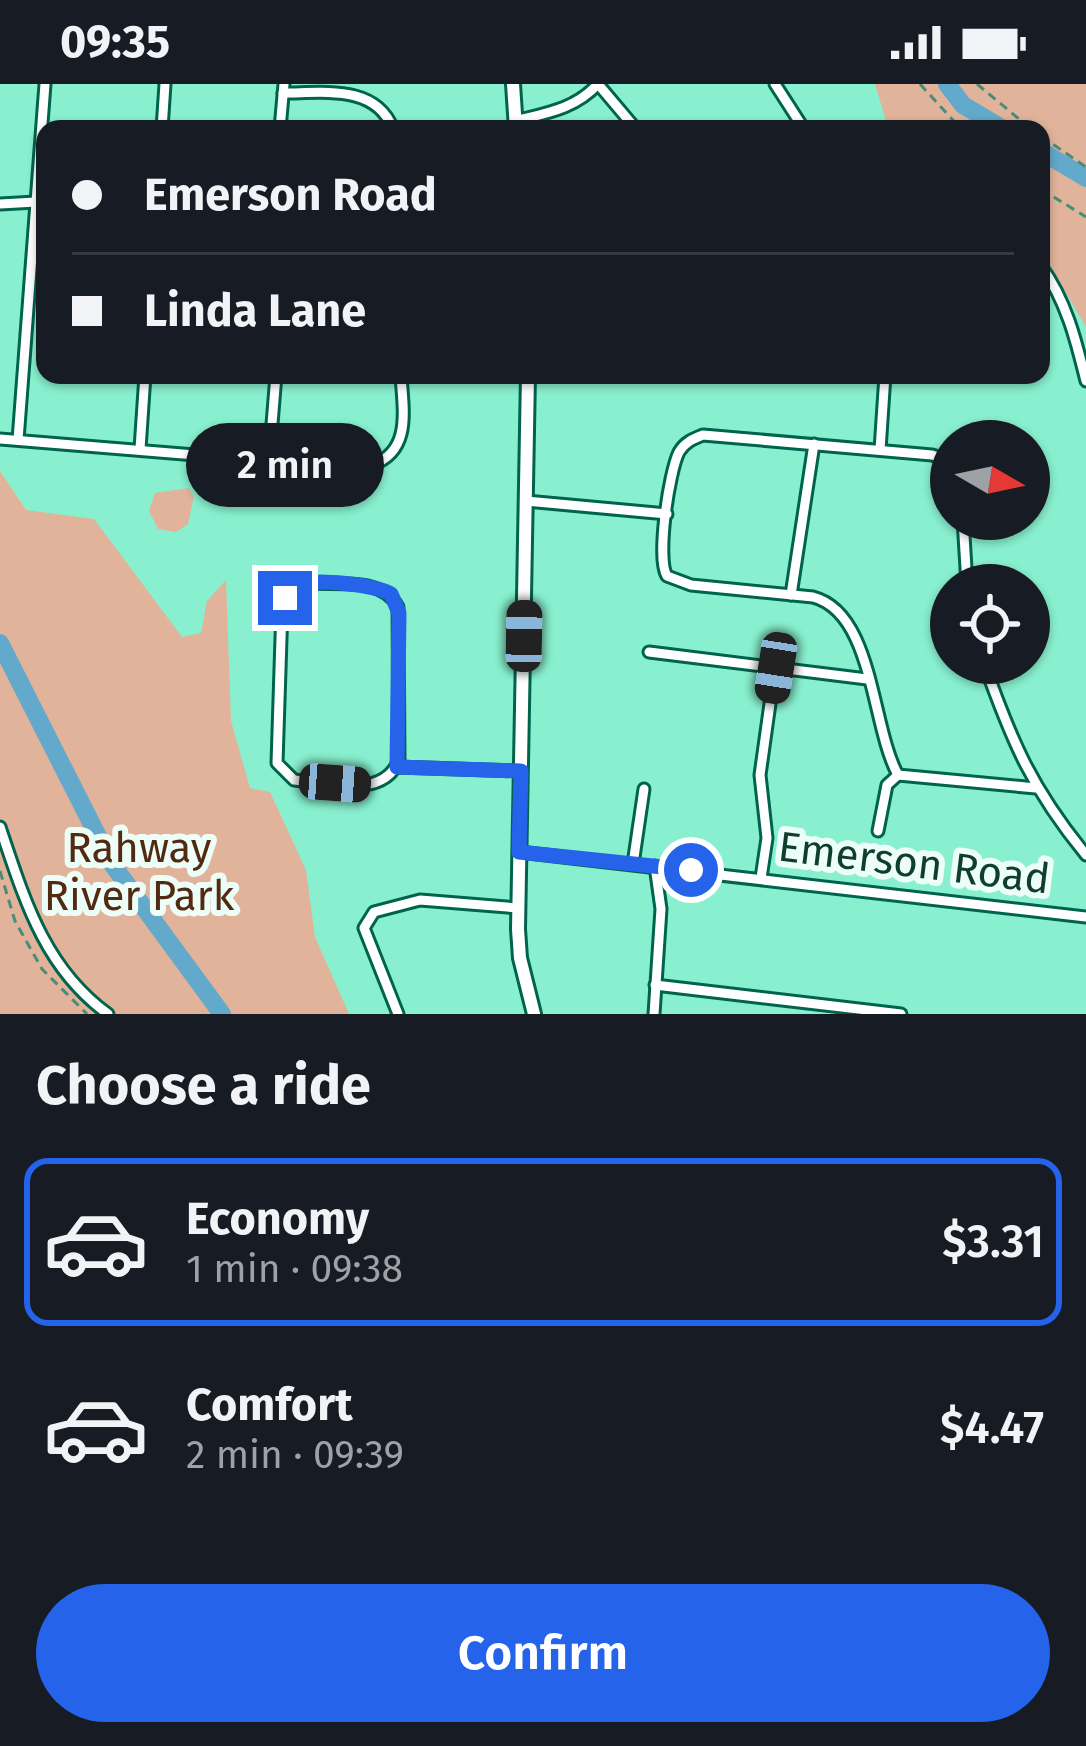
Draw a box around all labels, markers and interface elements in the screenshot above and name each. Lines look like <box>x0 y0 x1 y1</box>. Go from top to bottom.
text: 09:35 <box>60 15 170 69</box>
text: Emerson Road <box>144 168 437 222</box>
text: Linda Lane <box>144 284 366 338</box>
north arrow <box>930 420 1050 540</box>
map controls <box>930 420 1050 684</box>
callout: 2 min <box>186 424 384 508</box>
text: 2 min <box>237 442 333 488</box>
button: locate <box>930 564 1050 684</box>
route end <box>258 571 312 625</box>
car <box>505 600 543 672</box>
car <box>753 630 799 706</box>
car <box>298 763 372 803</box>
street label: Emerson Road <box>775 822 1053 904</box>
park label: Rahway River Park <box>44 823 235 921</box>
route start <box>664 843 718 897</box>
text: Choose a ride <box>36 1054 371 1118</box>
icon: car <box>42 1188 150 1296</box>
text: Economy <box>186 1192 369 1246</box>
text: $3.31 <box>942 1215 1044 1269</box>
text: 1 min · 09:38 <box>186 1246 403 1292</box>
icon: car <box>42 1374 150 1482</box>
text: Comfort <box>186 1378 353 1432</box>
text: $4.47 <box>940 1401 1044 1455</box>
text: 2 min · 09:39 <box>186 1432 404 1478</box>
button: Confirm <box>36 1584 1050 1722</box>

